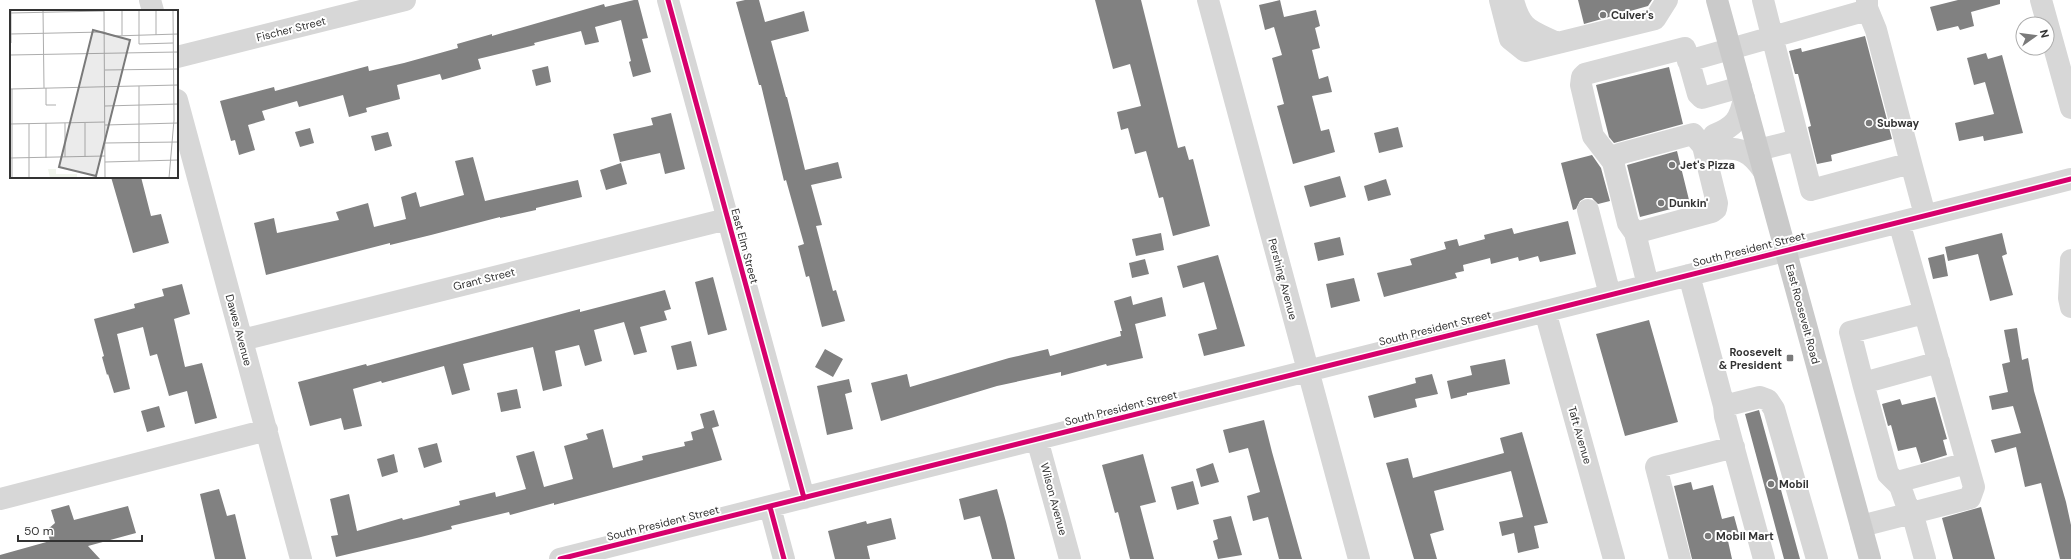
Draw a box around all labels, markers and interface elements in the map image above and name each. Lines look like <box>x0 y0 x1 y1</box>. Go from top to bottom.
place label: Culver's <box>1611 8 1654 22</box>
inset map <box>10 10 178 178</box>
marker: Culver's <box>1598 10 1608 20</box>
street label: Fischer Street <box>255 14 327 44</box>
north arrow <box>2015 16 2055 56</box>
text: N <box>2037 28 2052 39</box>
place label: Subway <box>1877 116 1919 130</box>
marker: Subway <box>1864 118 1874 128</box>
place label: Jet's Pizza <box>1680 158 1735 172</box>
marker: Jet's Pizza <box>1667 160 1677 170</box>
place label: Dunkin' <box>1669 196 1708 210</box>
marker: Dunkin' <box>1656 198 1666 208</box>
street label: East Elm Street <box>728 207 762 285</box>
street label: South President Street <box>1691 228 1807 270</box>
street label: Pershing Avenue <box>1265 237 1301 321</box>
street label: East Roosevelt Road <box>1783 263 1823 365</box>
street label: Grant Street <box>452 265 516 293</box>
street label: Dawes Avenue <box>223 293 255 367</box>
street label: South President Street <box>1377 307 1493 349</box>
place label: Roosevelt & President <box>1719 345 1782 372</box>
marker: Roosevelt & President <box>1785 353 1795 363</box>
street label: South President Street <box>1063 387 1179 429</box>
street label: Taft Avenue <box>1565 404 1595 466</box>
street label: Wilson Avenue <box>1038 461 1070 537</box>
place label: Mobil <box>1779 477 1809 491</box>
marker: Mobil <box>1766 479 1776 489</box>
street label: South President Street <box>605 502 721 544</box>
scale bar <box>18 517 142 543</box>
text: 50 m <box>24 523 53 539</box>
place label: Mobil Mart <box>1716 529 1774 543</box>
marker: Mobil Mart <box>1703 531 1713 541</box>

